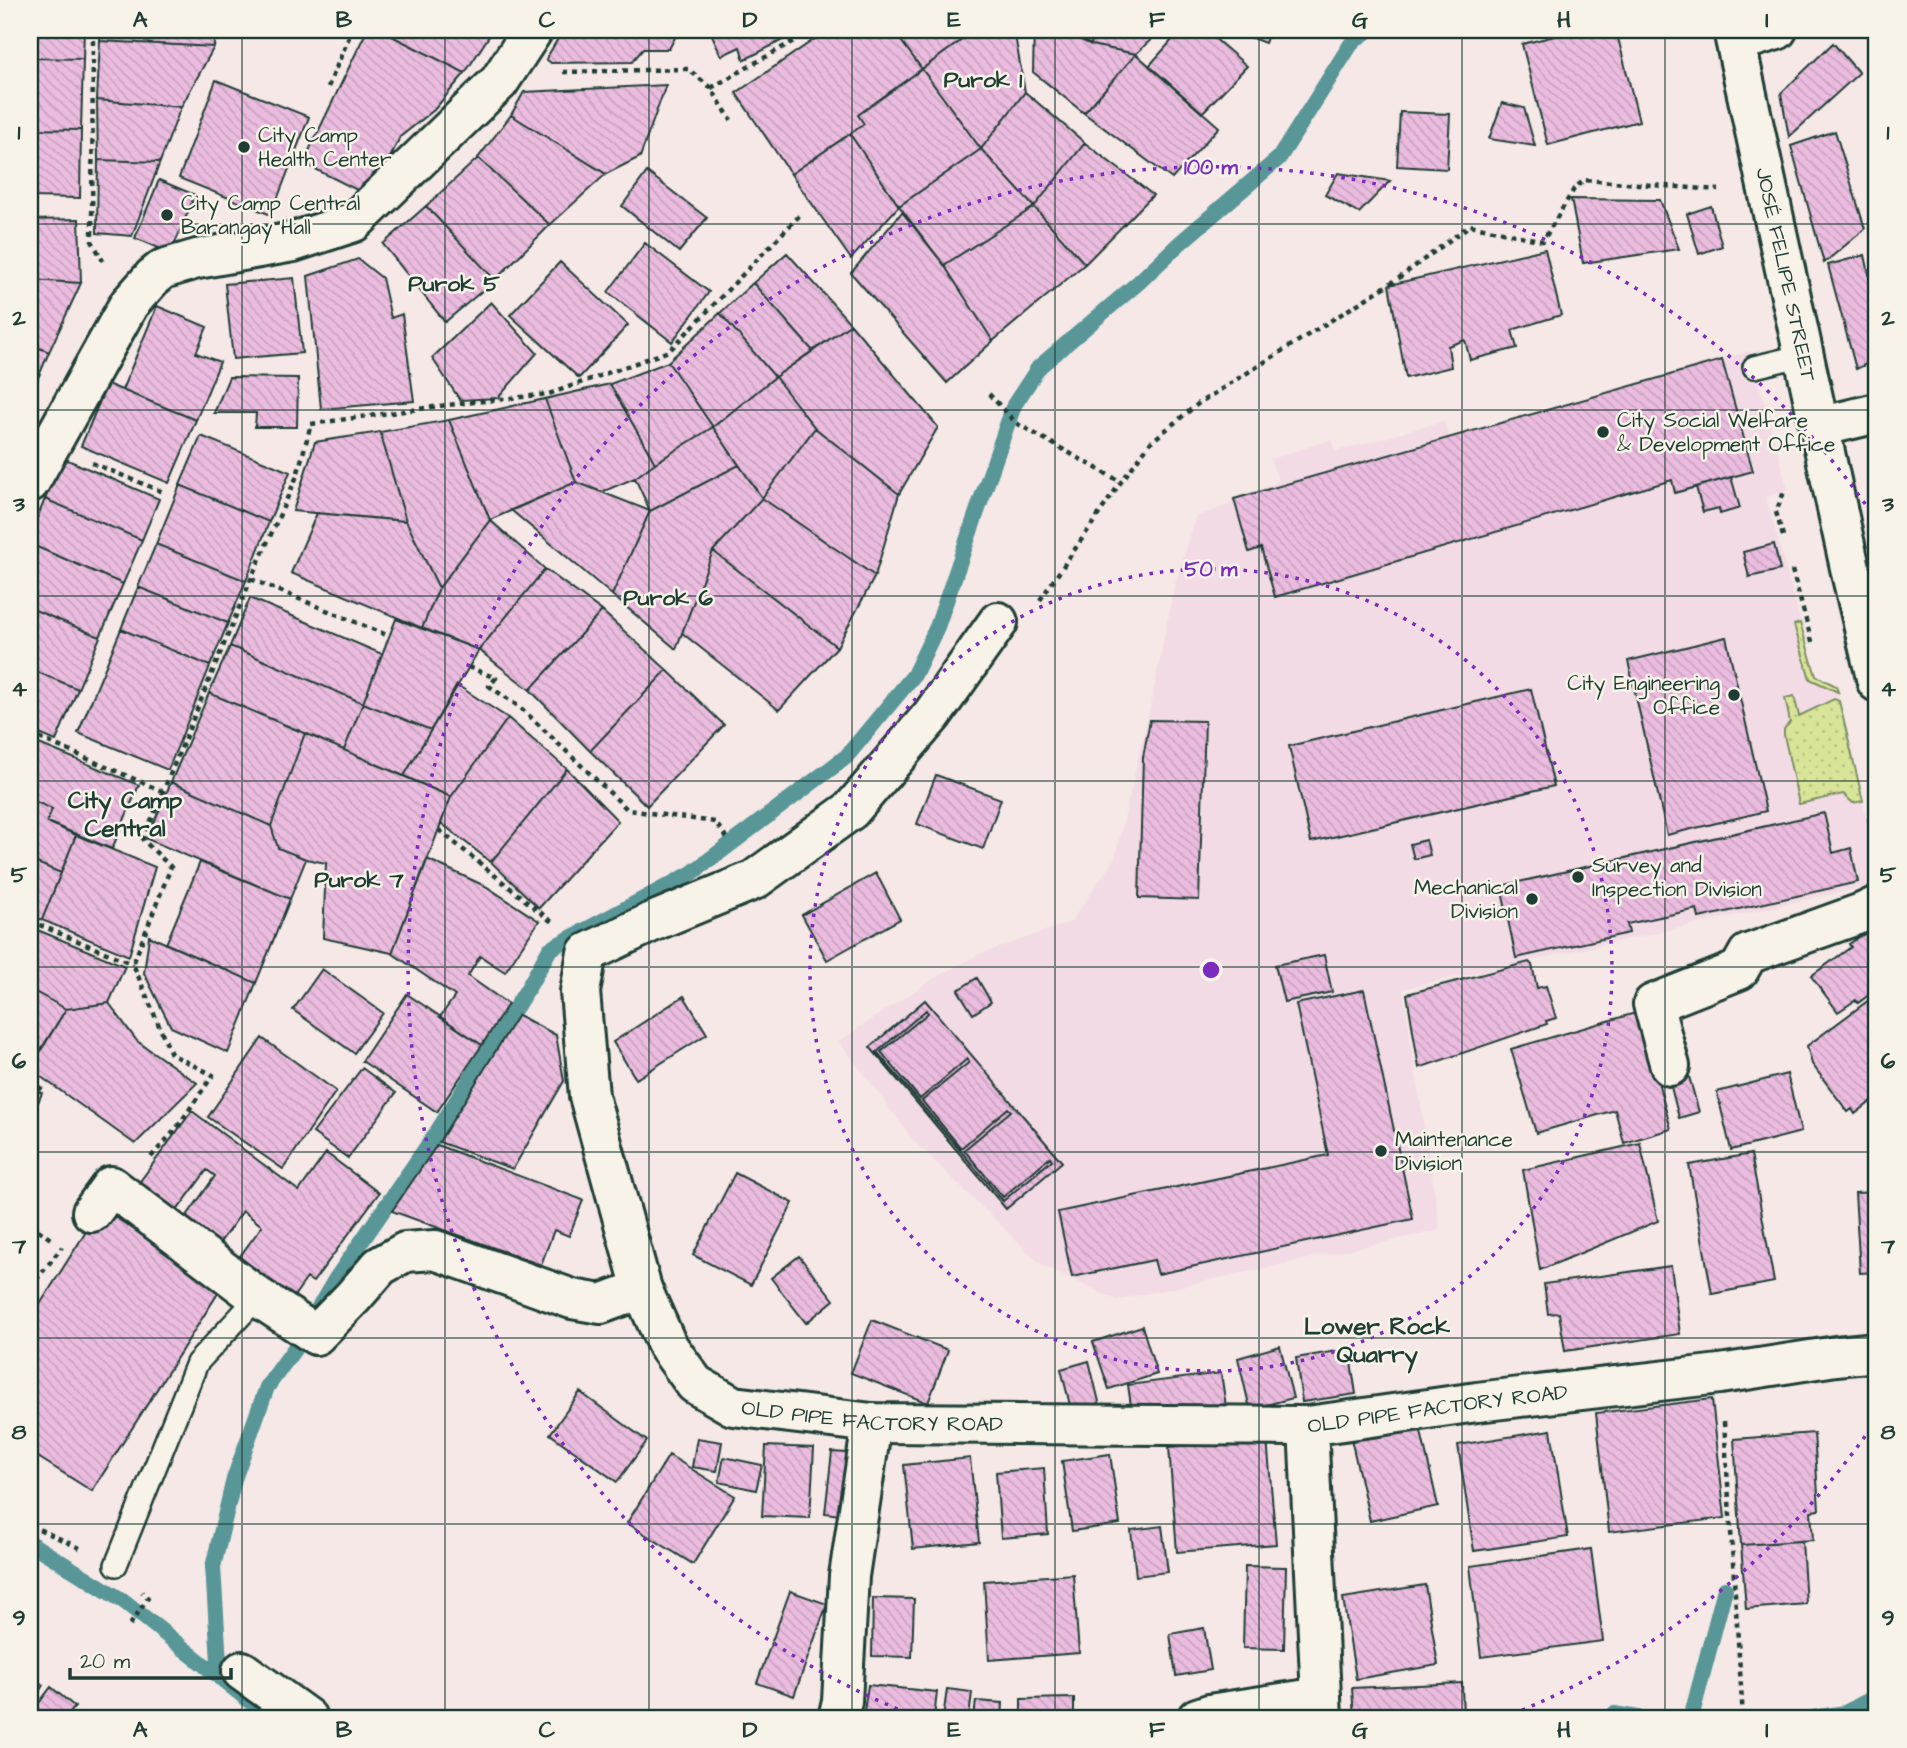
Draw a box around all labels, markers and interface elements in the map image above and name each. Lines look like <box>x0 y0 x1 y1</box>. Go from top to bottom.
text: A <box>133 4 148 36</box>
text: B <box>336 4 353 36</box>
text: C <box>539 4 556 36</box>
text: D <box>743 4 758 36</box>
text: E <box>947 4 961 36</box>
text: F <box>1149 4 1166 36</box>
text: G <box>1352 4 1368 36</box>
text: H <box>1557 4 1571 36</box>
text: I <box>1765 4 1769 36</box>
district label: Purok 1 <box>944 64 1022 96</box>
text: 1 <box>18 116 21 148</box>
text: 1 <box>1887 116 1890 148</box>
place label: City Camp Health Center <box>258 121 392 174</box>
marker: City Camp Health Center <box>236 139 252 155</box>
text: 100 m <box>1184 153 1239 182</box>
street label: JOSÉ FELIPE STREET <box>1748 165 1823 385</box>
place label: City Camp Central Barangay Hall <box>181 189 360 244</box>
marker: City Camp Central Barangay Hall <box>159 207 175 223</box>
district label: Purok 5 <box>408 268 501 300</box>
text: 2 <box>11 302 26 334</box>
text: 2 <box>1880 302 1895 334</box>
place label: City Social Welfare & Development Office <box>1617 406 1835 460</box>
marker: City Social Welfare & Development Office <box>1595 424 1611 440</box>
text: 3 <box>12 488 25 520</box>
text: 3 <box>1881 488 1894 520</box>
text: 50 m <box>1185 555 1238 584</box>
district label: Purok 6 <box>623 582 713 614</box>
place label: City Engineering Office <box>1567 669 1720 722</box>
text: 4 <box>11 673 27 705</box>
text: 4 <box>1880 673 1896 705</box>
marker: City Engineering Office <box>1726 687 1742 703</box>
district label: City Camp Central <box>68 784 183 846</box>
place label: Survey and Inspection Division <box>1592 851 1762 905</box>
text: 5 <box>11 859 28 891</box>
text: 5 <box>1880 859 1897 891</box>
district label: Purok 7 <box>314 864 405 896</box>
marker: Survey and Inspection Division <box>1570 869 1586 885</box>
place label: Mechanical Division <box>1414 873 1518 926</box>
marker: Mechanical Division <box>1524 891 1540 907</box>
centre of rings <box>1199 958 1223 982</box>
text: 6 <box>12 1045 27 1077</box>
text: 6 <box>1881 1045 1896 1077</box>
place label: Maintenance Division <box>1395 1125 1513 1178</box>
marker: Maintenance Division <box>1373 1143 1389 1159</box>
text: 7 <box>11 1230 27 1262</box>
text: 7 <box>1880 1230 1896 1262</box>
district label: Lower Rock Quarry <box>1304 1310 1450 1374</box>
street label: OLD PIPE FACTORY ROAD <box>1306 1378 1570 1441</box>
street label: OLD PIPE FACTORY ROAD <box>740 1393 1003 1439</box>
text: 8 <box>12 1416 27 1448</box>
text: 8 <box>1881 1416 1896 1448</box>
text: 9 <box>12 1602 26 1634</box>
text: 9 <box>1881 1602 1895 1634</box>
scale bar <box>70 1636 231 1680</box>
text: 20 m <box>80 1647 131 1676</box>
text: A <box>133 1714 148 1746</box>
text: B <box>336 1714 353 1746</box>
text: C <box>539 1714 556 1746</box>
text: D <box>743 1714 758 1746</box>
text: E <box>947 1714 961 1746</box>
text: F <box>1149 1714 1166 1746</box>
text: G <box>1352 1714 1368 1746</box>
text: H <box>1557 1714 1571 1746</box>
text: I <box>1765 1714 1769 1746</box>

